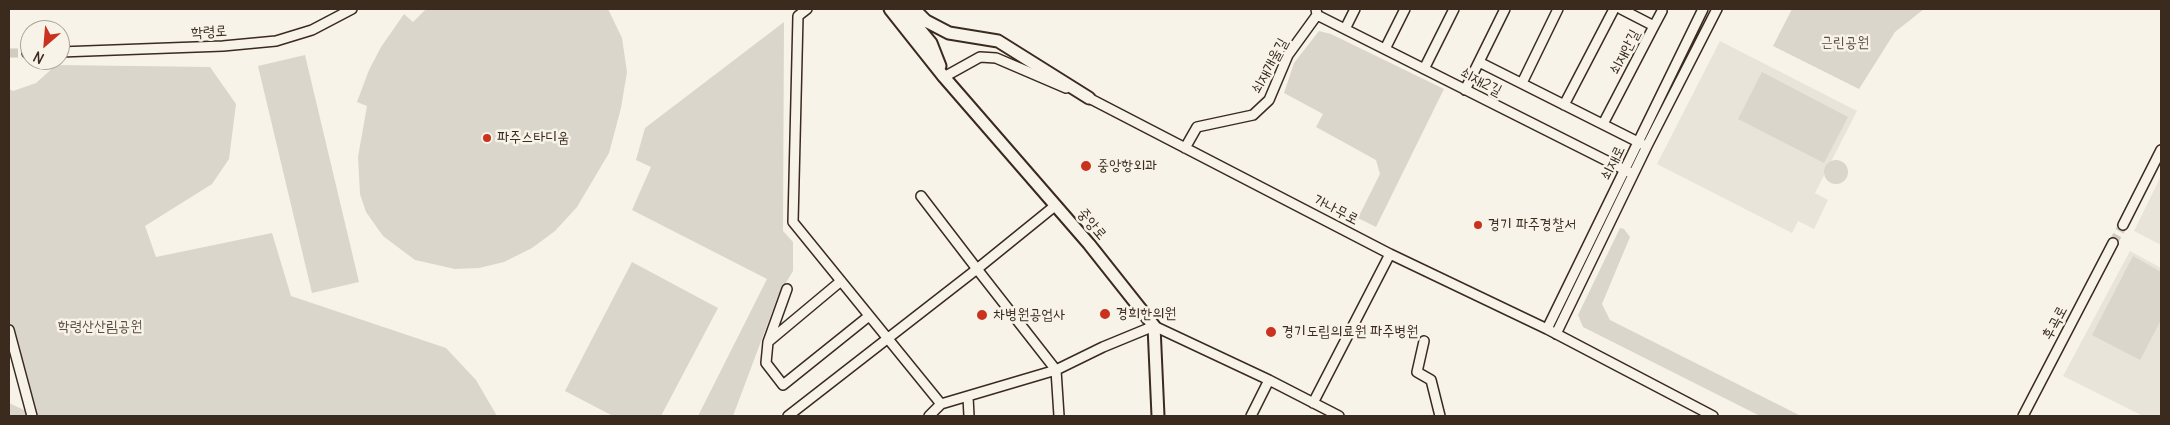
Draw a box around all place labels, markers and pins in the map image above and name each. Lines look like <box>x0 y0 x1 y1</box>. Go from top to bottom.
place label: 파주스타디움 <box>497 129 569 147</box>
marker: 파주스타디움 <box>481 132 493 144</box>
place label: 중앙항외과 <box>1097 157 1157 175</box>
marker: 중앙항외과 <box>1079 159 1093 173</box>
place label: 경기 파주경찰서 <box>1488 216 1576 234</box>
marker: 경기 파주경찰서 <box>1472 219 1484 231</box>
place label: 경희한의원 <box>1116 305 1176 323</box>
place label: 차병원공업사 <box>993 306 1065 324</box>
marker: 경희한의원 <box>1098 307 1112 321</box>
marker: 차병원공업사 <box>975 308 989 322</box>
place label: 경기도립의료원 파주병원 <box>1282 323 1418 341</box>
marker: 경기도립의료원 파주병원 <box>1264 325 1278 339</box>

